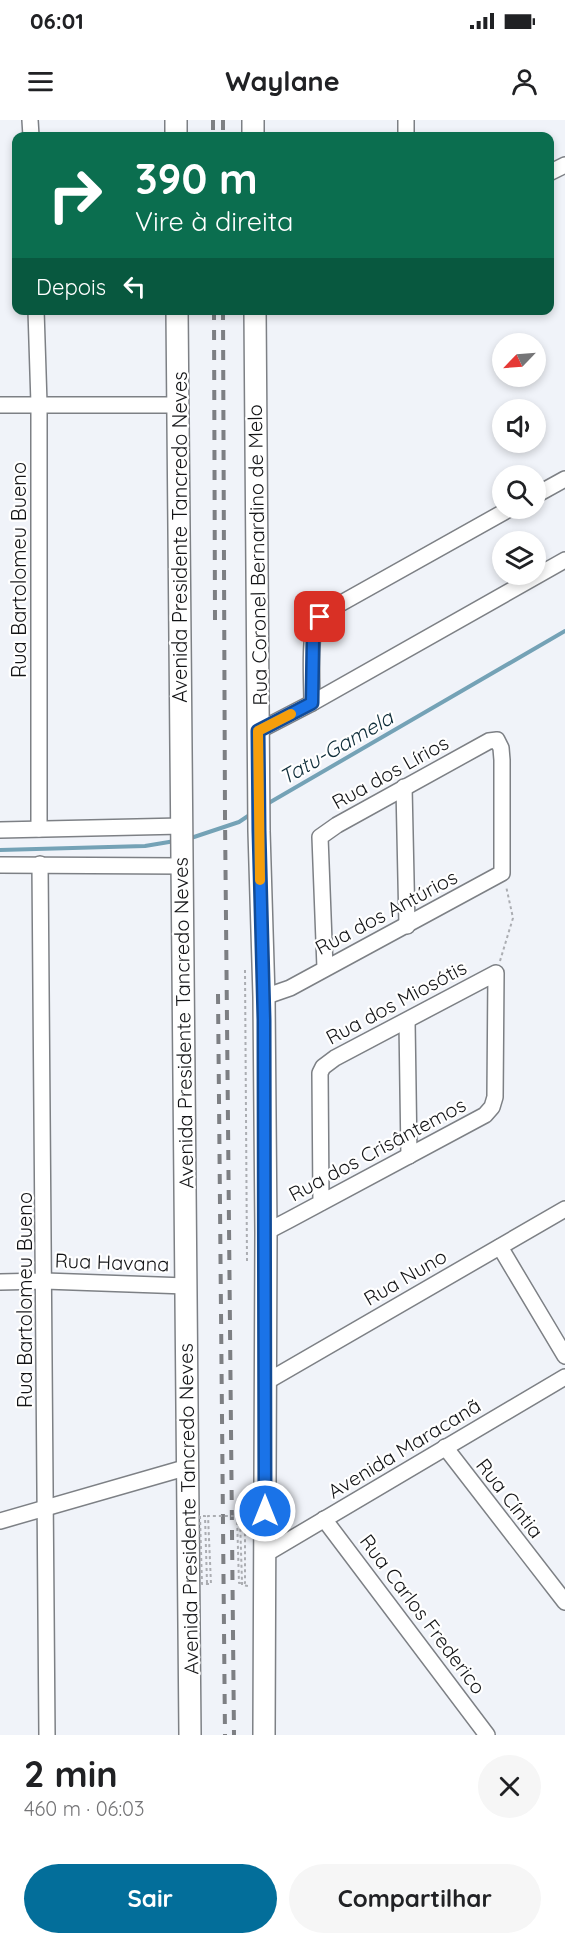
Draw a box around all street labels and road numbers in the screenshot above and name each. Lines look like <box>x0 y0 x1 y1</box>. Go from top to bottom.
street label: Avenida Presidente Tancredo Neves <box>167 371 192 703</box>
street label: Rua Coronel Bernardino de Melo <box>242 404 272 706</box>
street label: Rua Bartolomeu Bueno <box>6 462 31 678</box>
street label: Rua dos Lírios <box>327 730 453 814</box>
street label: Avenida Presidente Tancredo Neves <box>168 857 198 1189</box>
street label: Rua dos Antúrios <box>311 864 461 960</box>
street label: Rua dos Miosótis <box>321 954 471 1050</box>
street label: Rua dos Crisântemos <box>284 1092 470 1206</box>
street label: Rua Bartolomeu Bueno <box>12 1192 37 1408</box>
street label: Rua Nuno <box>359 1243 451 1311</box>
street label: Rua Havana <box>54 1248 170 1276</box>
street label: Avenida Presidente Tancredo Neves <box>173 1343 203 1675</box>
street label: Avenida Maracanã <box>323 1392 485 1504</box>
street label: Rua Cíntia <box>471 1453 549 1543</box>
street label: Rua Carlos Frederico <box>355 1529 491 1699</box>

